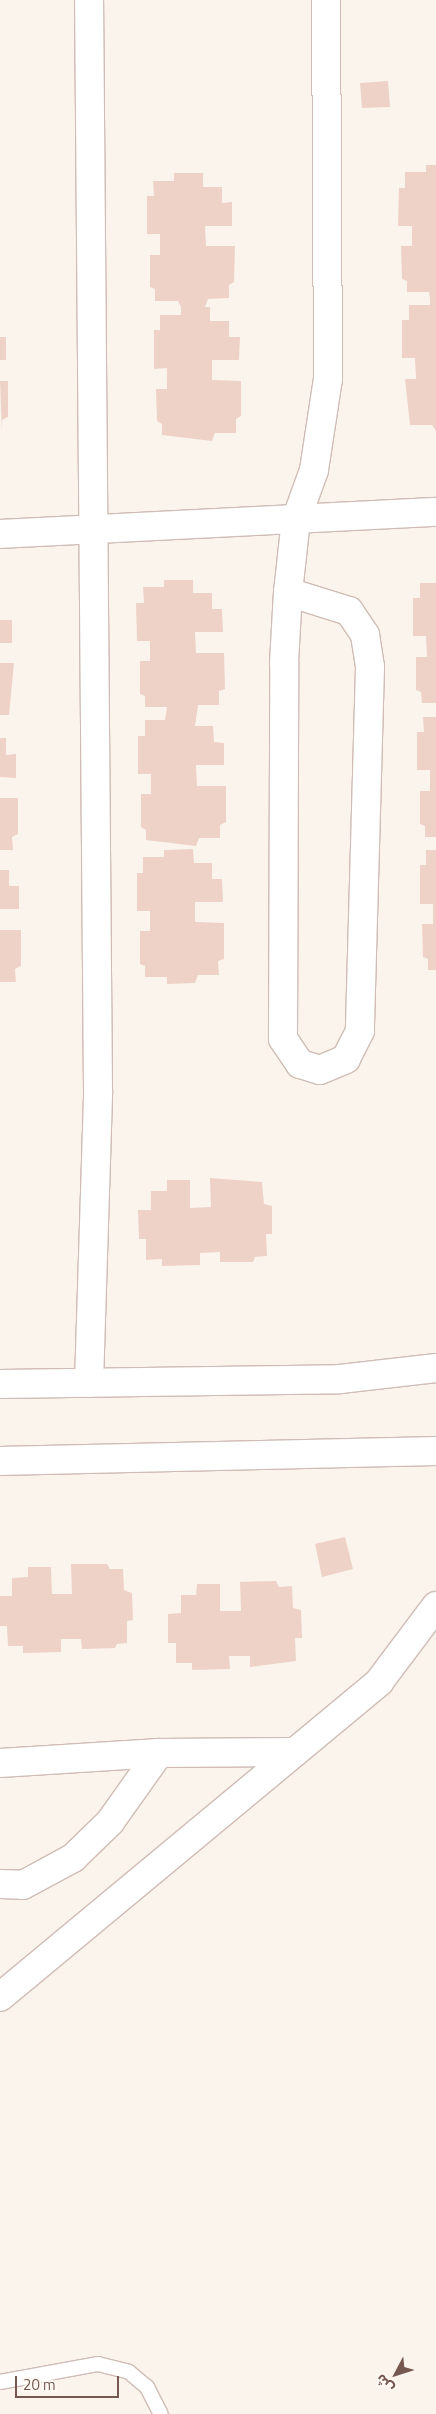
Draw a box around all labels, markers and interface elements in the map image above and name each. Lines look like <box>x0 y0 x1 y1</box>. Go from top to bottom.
north arrow <box>371 2349 421 2399</box>
scale bar <box>18 2366 121 2398</box>
text: ش <box>370 2370 398 2398</box>
text: 20 m <box>23 2373 56 2396</box>

